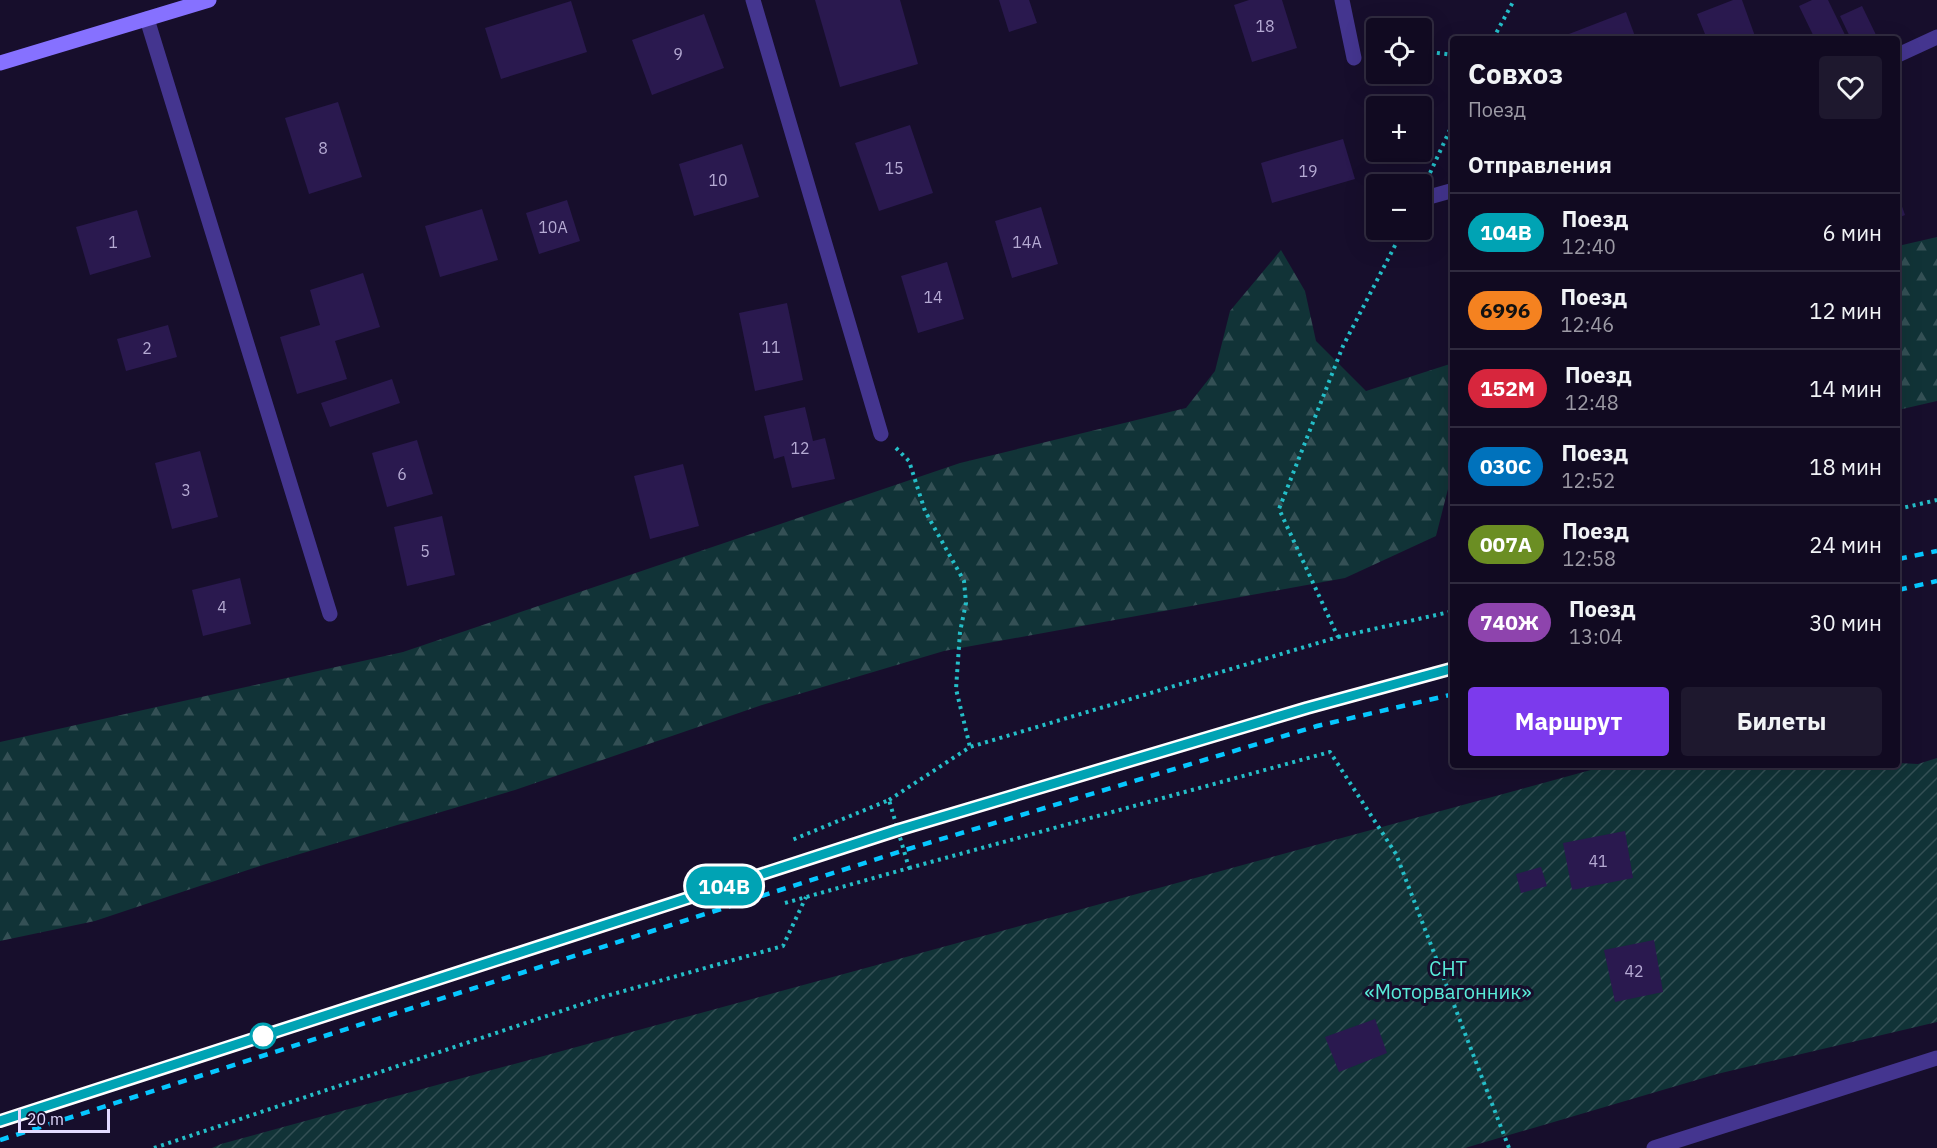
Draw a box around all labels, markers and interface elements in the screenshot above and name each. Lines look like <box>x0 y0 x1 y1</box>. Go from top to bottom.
house number: 18 <box>1255 16 1275 36</box>
map controls <box>1366 18 1432 240</box>
button: locate <box>1366 18 1432 84</box>
house number: 9 <box>673 44 683 64</box>
text: Совхоз <box>1468 55 1563 92</box>
button: heart <box>1819 56 1882 119</box>
button: + <box>1366 96 1432 162</box>
text: Поезд <box>1468 96 1526 123</box>
house number: 8 <box>318 138 328 158</box>
text: Отправления <box>1468 150 1612 179</box>
house number: 15 <box>884 158 904 178</box>
house number: 19 <box>1298 161 1318 181</box>
house number: 10 <box>708 170 728 190</box>
button: − <box>1366 174 1432 240</box>
text: Поезд <box>1562 204 1628 233</box>
house number: 10А <box>538 217 568 237</box>
text: 104В <box>1480 218 1532 246</box>
text: 6 мин <box>1822 218 1882 247</box>
house number: 1 <box>108 232 118 252</box>
house number: 14А <box>1012 232 1042 252</box>
text: 12:40 <box>1562 233 1616 260</box>
text: Поезд <box>1560 282 1627 311</box>
house number: 14 <box>923 287 943 307</box>
text: 6996 <box>1480 296 1530 324</box>
text: 12 мин <box>1809 296 1882 325</box>
text: 12:46 <box>1560 311 1614 338</box>
house number: 11 <box>761 337 781 357</box>
house number: 2 <box>142 338 152 358</box>
text: Поезд <box>1565 360 1632 389</box>
text: 152М <box>1480 374 1535 402</box>
text: 14 мин <box>1809 374 1882 403</box>
text: 12:48 <box>1565 389 1619 416</box>
house number: 12 <box>790 438 810 458</box>
text: Поезд <box>1561 438 1628 467</box>
text: 030C <box>1480 452 1531 480</box>
text: 18 мин <box>1809 452 1882 481</box>
house number: 6 <box>397 464 407 484</box>
text: 12:52 <box>1561 467 1615 494</box>
house number: 3 <box>181 480 191 500</box>
text: Поезд <box>1562 516 1629 545</box>
text: 007А <box>1480 530 1532 558</box>
text: 24 мин <box>1809 530 1882 559</box>
house number: 5 <box>420 541 430 561</box>
text: 12:58 <box>1562 545 1616 572</box>
text: Поезд <box>1569 594 1635 623</box>
house number: 4 <box>217 597 227 617</box>
text: 740Ж <box>1480 608 1539 636</box>
text: 30 мин <box>1809 608 1882 637</box>
text: 13:04 <box>1569 623 1623 650</box>
button: Маршрут <box>1468 687 1669 756</box>
button: Билеты <box>1681 687 1882 756</box>
house number: 41 <box>1588 851 1608 871</box>
line badge: 104В <box>682 866 766 906</box>
text: 104В <box>698 872 750 900</box>
park label: СНТ «Моторвагонник» <box>1364 955 1532 1005</box>
house number: 42 <box>1624 961 1644 981</box>
unlabelled marker <box>250 1023 276 1049</box>
scale bar <box>18 1106 110 1134</box>
text: 20 m <box>27 1109 64 1129</box>

